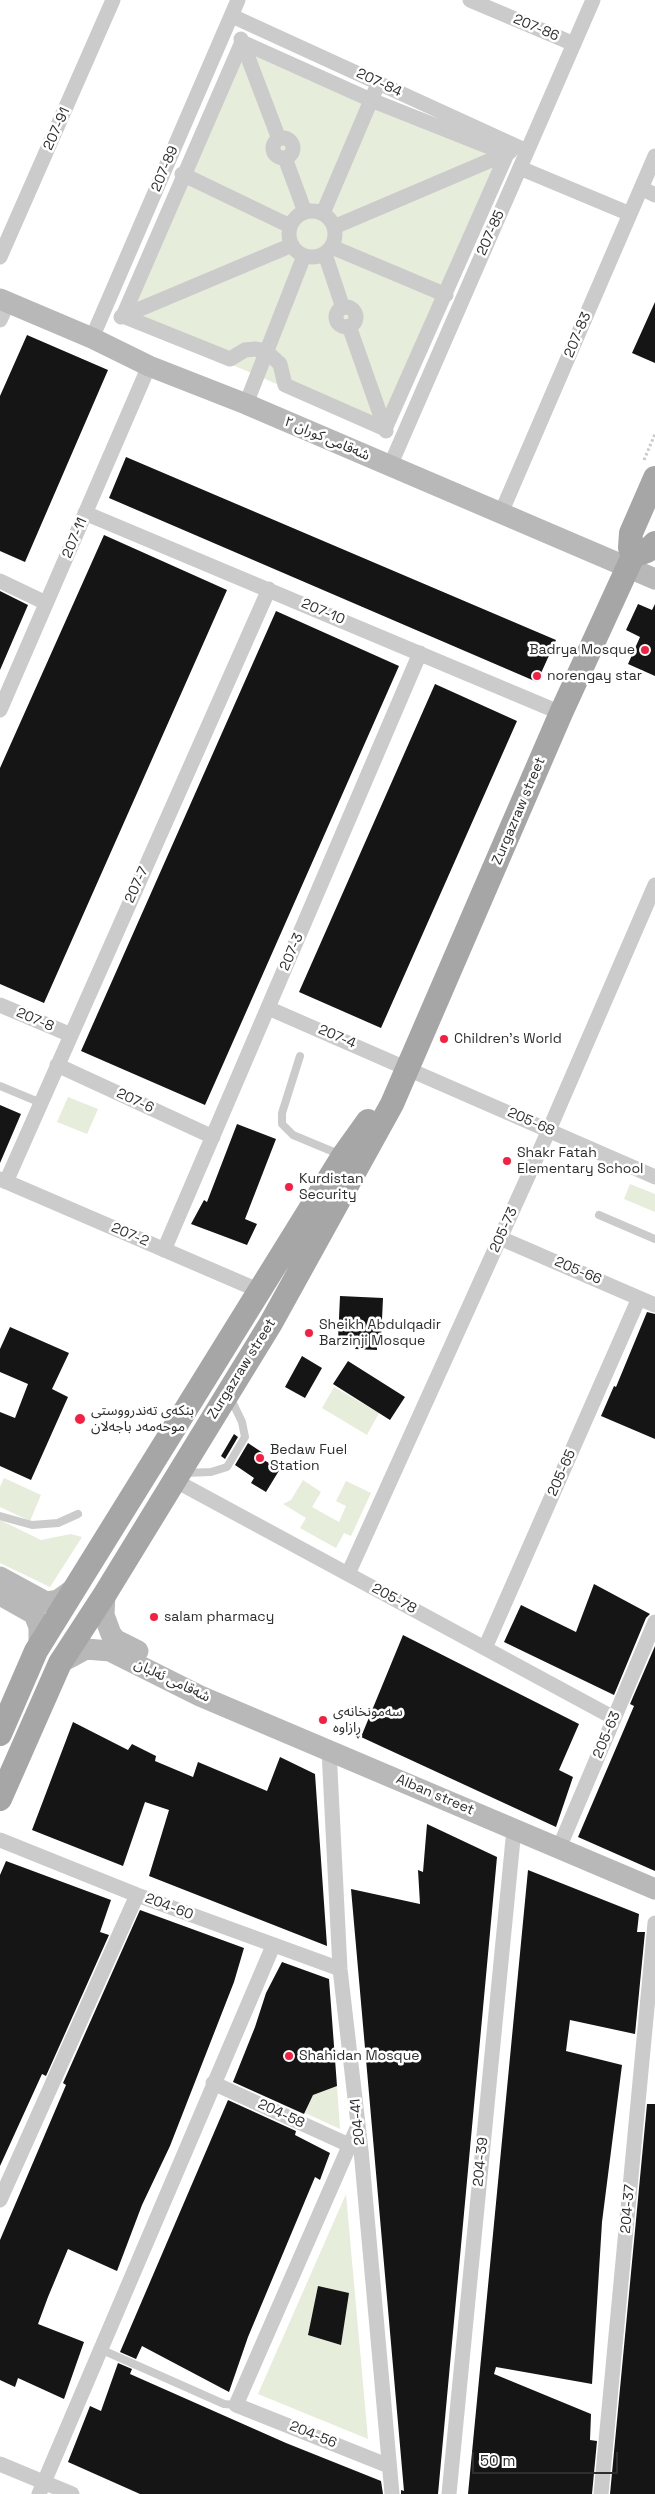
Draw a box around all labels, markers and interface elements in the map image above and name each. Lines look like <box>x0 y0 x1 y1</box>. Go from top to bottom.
street label: 207-86 <box>511 11 561 45</box>
street label: 207-84 <box>354 65 404 101</box>
street label: 207-91 <box>40 105 74 153</box>
street label: 207-89 <box>148 144 182 194</box>
street label: 207-85 <box>474 208 508 258</box>
street label: 207-83 <box>561 310 595 360</box>
street label: شەقامی کوران ٢ <box>282 413 372 465</box>
street label: 207-11 <box>59 515 91 561</box>
street label: 207-10 <box>299 595 347 629</box>
place label: Badrya Mosque <box>529 642 635 658</box>
marker: Badrya Mosque <box>639 644 651 656</box>
place label: norengay star <box>547 668 642 684</box>
marker: norengay star <box>531 670 543 682</box>
street label: Zurgazraw street <box>489 755 549 867</box>
street label: 207-7 <box>122 864 152 906</box>
street label: 207-3 <box>277 931 307 973</box>
street label: 207-8 <box>14 1005 56 1035</box>
street label: 207-4 <box>316 1022 358 1052</box>
place label: Children's World <box>454 1031 562 1047</box>
marker: Children's World <box>438 1033 450 1045</box>
street label: 207-6 <box>114 1085 156 1117</box>
street label: 205-68 <box>505 1104 557 1140</box>
place label: Shakr Fatah Elementary School <box>517 1145 643 1178</box>
marker: Shakr Fatah Elementary School <box>501 1155 513 1167</box>
place label: Kurdistan Security <box>299 1171 364 1204</box>
marker: Kurdistan Security <box>283 1181 295 1193</box>
street label: 205-73 <box>487 1205 521 1255</box>
street label: 207-2 <box>109 1220 151 1250</box>
street label: 205-66 <box>552 1254 604 1288</box>
street label: Zurgazraw street <box>204 1316 280 1422</box>
place label: Sheikh Abdulqadir Barzinji Mosque <box>319 1317 441 1350</box>
marker: Sheikh Abdulqadir Barzinji Mosque <box>303 1327 315 1339</box>
place label: بنکەی تەندرووستی موحەمەد باجەلان <box>91 1403 194 1435</box>
marker: بنکەی تەندرووستی موحەمەد باجەلان <box>73 1412 87 1426</box>
place label: Bedaw Fuel Station <box>270 1442 347 1474</box>
street label: 205-65 <box>544 1447 580 1499</box>
marker: Bedaw Fuel Station <box>254 1452 266 1464</box>
street label: 205-78 <box>369 1580 419 1618</box>
place label: salam pharmacy <box>164 1609 274 1625</box>
marker: salam pharmacy <box>148 1611 160 1623</box>
street label: شەقامی ئەلبان <box>131 1656 213 1706</box>
place label: سەمونخانەی ڕازاوە <box>333 1704 403 1736</box>
street label: 205-63 <box>590 1709 624 1761</box>
marker: سەمونخانەی ڕازاوە <box>317 1714 329 1726</box>
street label: Alban street <box>394 1771 476 1819</box>
street label: 204-60 <box>143 1890 195 1924</box>
place label: Shahidan Mosque <box>299 2048 419 2064</box>
marker: Shahidan Mosque <box>283 2050 295 2062</box>
street label: 204-58 <box>255 2096 307 2132</box>
street label: 204-41 <box>347 2098 369 2146</box>
street label: 204-39 <box>470 2136 492 2188</box>
street label: 204-37 <box>618 2184 638 2234</box>
street label: 204-56 <box>287 2418 339 2452</box>
scale bar <box>475 2442 621 2474</box>
text: 50 m <box>480 2451 515 2470</box>

